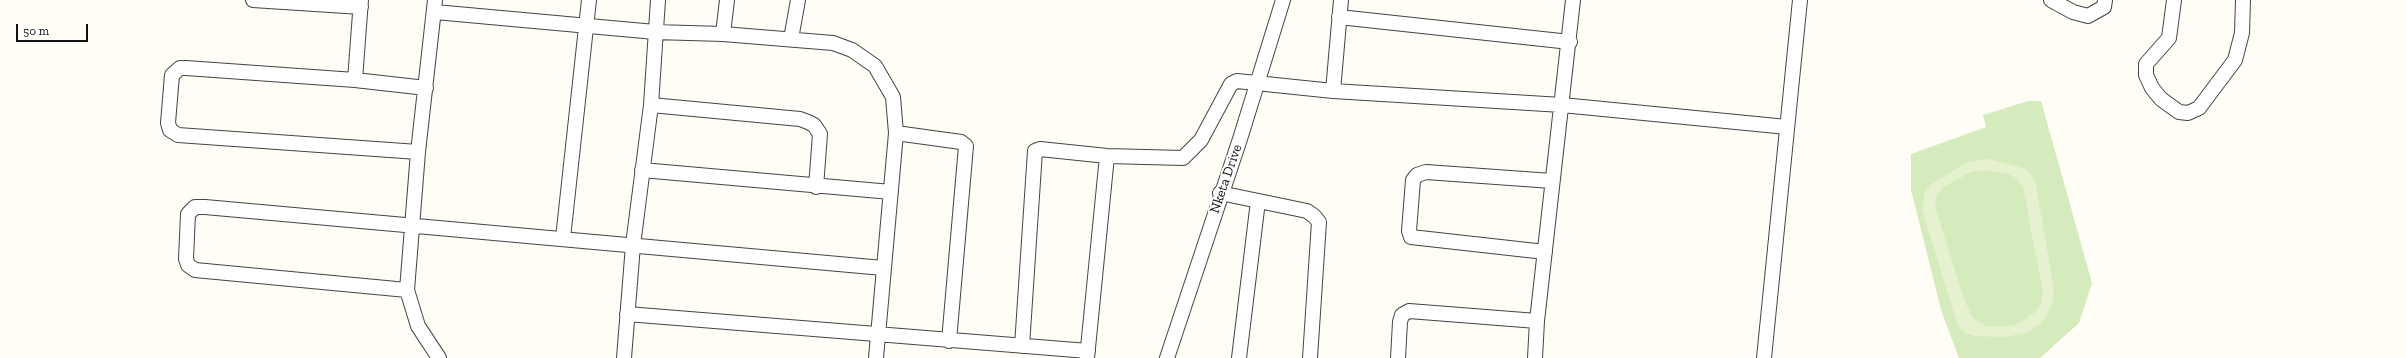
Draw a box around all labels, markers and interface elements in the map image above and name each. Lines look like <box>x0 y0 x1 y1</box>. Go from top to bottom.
scale bar <box>18 16 90 42</box>
text: 50 m <box>23 24 49 38</box>
street label: Nketa Drive <box>1206 142 1246 216</box>

